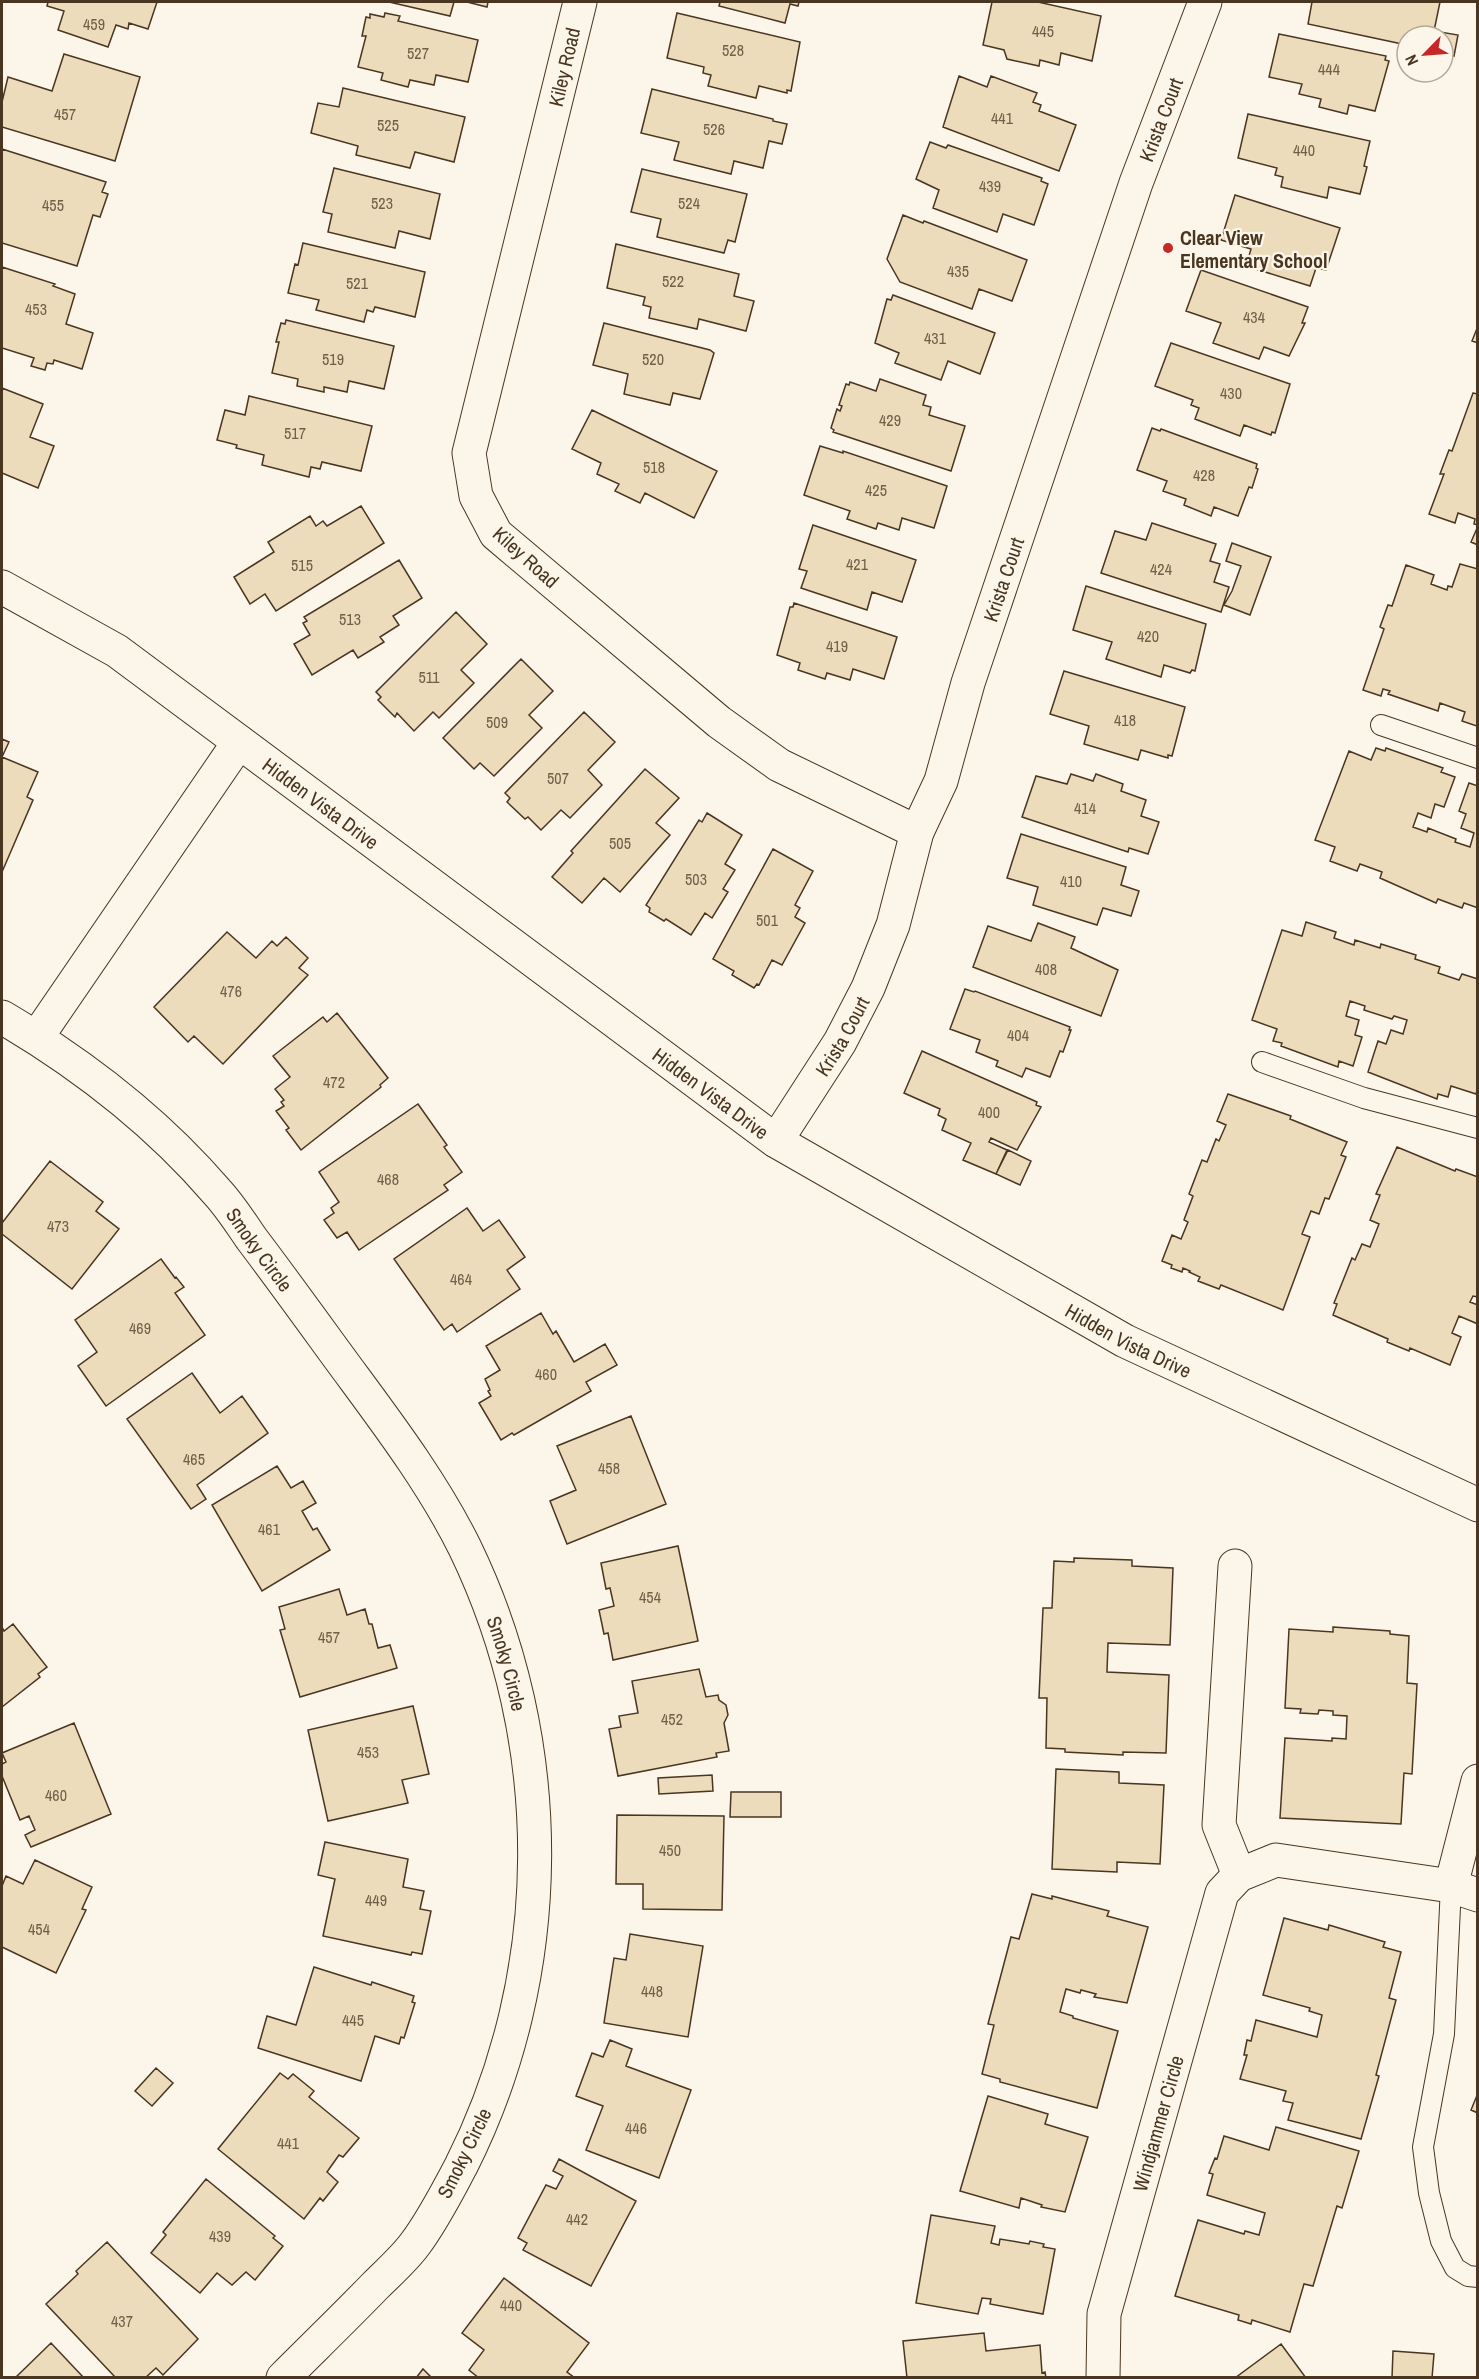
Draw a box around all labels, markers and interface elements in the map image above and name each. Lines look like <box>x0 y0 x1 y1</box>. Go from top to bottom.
house number: 459 <box>83 13 105 35</box>
house number: 445 <box>1032 20 1054 42</box>
north arrow <box>1395 24 1455 84</box>
street label: Kiley Road <box>542 25 586 109</box>
house number: 528 <box>722 39 744 61</box>
house number: 527 <box>407 42 429 64</box>
text: N <box>1399 51 1423 69</box>
house number: 444 <box>1318 58 1340 80</box>
street label: Krista Court <box>1132 73 1189 165</box>
house number: 457 <box>54 103 76 125</box>
house number: 441 <box>991 107 1014 129</box>
house number: 525 <box>377 114 399 136</box>
house number: 526 <box>703 118 725 140</box>
house number: 440 <box>1293 139 1315 161</box>
house number: 439 <box>979 175 1001 197</box>
house number: 523 <box>371 192 393 214</box>
house number: 524 <box>678 192 700 214</box>
house number: 455 <box>42 194 64 216</box>
place label: Clear View Elementary School <box>1180 224 1328 274</box>
marker: Clear View Elementary School <box>1161 241 1175 255</box>
house number: 435 <box>947 260 969 282</box>
house number: 522 <box>662 270 684 292</box>
house number: 521 <box>346 272 369 294</box>
house number: 453 <box>25 298 47 320</box>
house number: 434 <box>1243 306 1265 328</box>
house number: 431 <box>924 327 947 349</box>
house number: 519 <box>322 348 344 370</box>
house number: 520 <box>642 348 664 370</box>
house number: 430 <box>1220 382 1242 404</box>
house number: 429 <box>879 409 901 431</box>
house number: 517 <box>284 422 306 444</box>
house number: 518 <box>643 456 665 478</box>
house number: 428 <box>1193 464 1215 486</box>
house number: 425 <box>865 479 887 501</box>
street label: Kiley Road <box>487 520 565 594</box>
street label: Krista Court <box>976 533 1030 625</box>
house number: 421 <box>846 553 869 575</box>
house number: 515 <box>291 554 313 576</box>
house number: 424 <box>1150 558 1172 580</box>
house number: 513 <box>339 608 361 630</box>
house number: 420 <box>1137 625 1159 647</box>
house number: 419 <box>826 635 848 657</box>
house number: 511 <box>419 666 440 688</box>
house number: 418 <box>1114 709 1136 731</box>
house number: 509 <box>486 711 508 733</box>
street label: Hidden Vista Drive <box>258 751 385 855</box>
house number: 507 <box>547 767 569 789</box>
house number: 414 <box>1074 797 1096 819</box>
house number: 505 <box>609 832 631 854</box>
house number: 503 <box>685 868 707 890</box>
house number: 410 <box>1060 870 1082 892</box>
house number: 501 <box>756 909 779 931</box>
house number: 408 <box>1035 958 1057 980</box>
house number: 476 <box>220 980 242 1002</box>
street label: Krista Court <box>808 991 875 1081</box>
house number: 404 <box>1007 1024 1029 1046</box>
street label: Hidden Vista Drive <box>648 1041 775 1145</box>
house number: 472 <box>323 1071 345 1093</box>
house number: 400 <box>978 1101 1000 1123</box>
house number: 468 <box>377 1168 399 1190</box>
street label: Smoky Circle <box>220 1202 300 1297</box>
house number: 473 <box>47 1215 69 1237</box>
house number: 464 <box>450 1268 472 1290</box>
street label: Hidden Vista Drive <box>1061 1296 1196 1384</box>
house number: 469 <box>129 1317 151 1339</box>
house number: 460 <box>535 1363 557 1385</box>
house number: 465 <box>183 1448 205 1470</box>
house number: 458 <box>598 1457 620 1479</box>
house number: 461 <box>258 1518 281 1540</box>
house number: 454 <box>639 1586 661 1608</box>
street label: Smoky Circle <box>481 1612 533 1713</box>
house number: 457 <box>318 1626 340 1648</box>
house number: 452 <box>661 1708 683 1730</box>
house number: 453 <box>357 1741 379 1763</box>
house number: 460 <box>45 1784 67 1806</box>
house number: 450 <box>659 1839 681 1861</box>
house number: 449 <box>365 1889 387 1911</box>
house number: 454 <box>28 1918 50 1940</box>
house number: 448 <box>641 1980 663 2002</box>
house number: 445 <box>342 2009 364 2031</box>
street label: Windjammer Circle <box>1125 2052 1189 2195</box>
street label: Smoky Circle <box>430 2103 498 2203</box>
house number: 446 <box>625 2117 647 2139</box>
house number: 441 <box>277 2132 300 2154</box>
house number: 442 <box>566 2208 588 2230</box>
house number: 439 <box>209 2225 231 2247</box>
house number: 440 <box>500 2294 522 2316</box>
house number: 437 <box>111 2310 133 2332</box>

